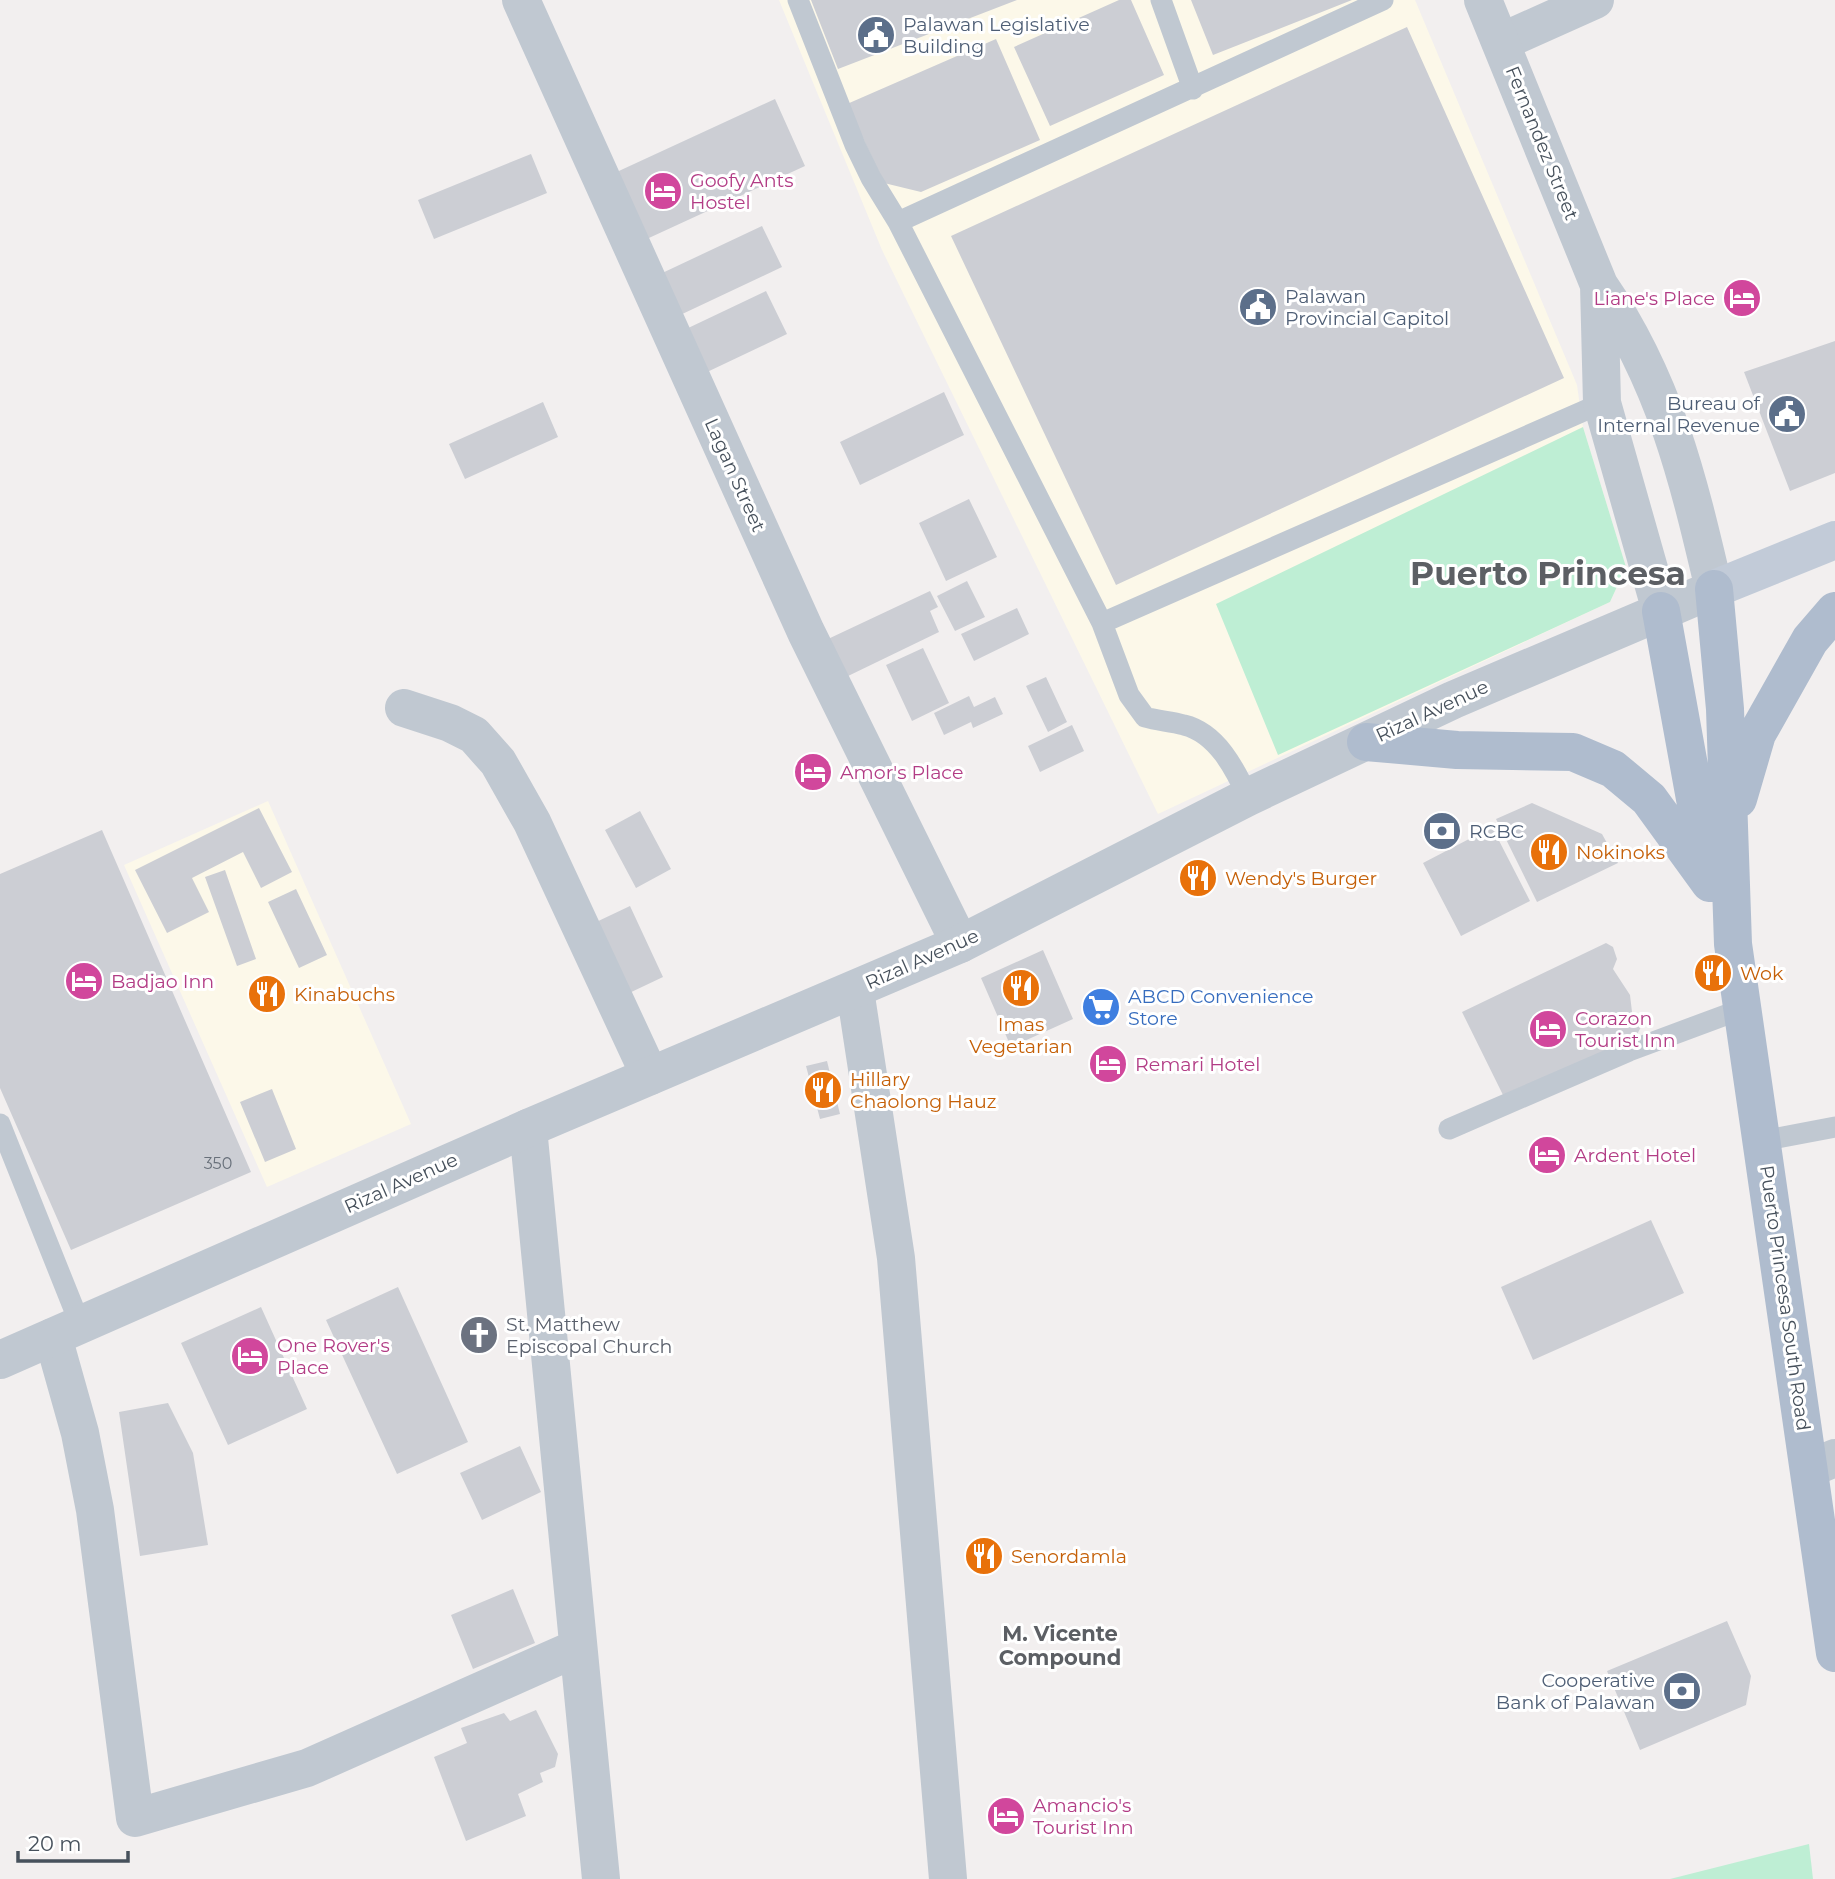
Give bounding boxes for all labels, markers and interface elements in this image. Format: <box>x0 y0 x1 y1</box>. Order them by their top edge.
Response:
place label: Palawan Legislative Building <box>903 13 1090 58</box>
public building icon: Palawan Legislative Building <box>855 14 897 56</box>
street label: Fernandez Street <box>1501 63 1583 224</box>
place label: Goofy Ants Hostel <box>690 169 794 214</box>
hotel icon: Goofy Ants Hostel <box>642 170 684 212</box>
hotel icon: Liane's Place <box>1721 277 1763 319</box>
place label: Palawan Provincial Capitol <box>1285 285 1449 330</box>
public building icon: Palawan Provincial Capitol <box>1237 286 1279 328</box>
place label: Liane's Place <box>1594 287 1715 310</box>
place label: Bureau of Internal Revenue <box>1597 392 1762 437</box>
public building icon: Bureau of Internal Revenue <box>1766 393 1808 435</box>
street label: Lagan Street <box>700 415 770 536</box>
district label: Puerto Princesa <box>1410 553 1686 593</box>
street label: Rizal Avenue <box>1372 675 1492 747</box>
hotel icon: Amor's Place <box>792 751 834 793</box>
place label: Amor's Place <box>840 761 963 784</box>
bank icon: RCBC <box>1421 810 1463 852</box>
place label: RCBC <box>1469 820 1524 843</box>
restaurant icon: Nokinoks <box>1528 831 1570 873</box>
place label: Nokinoks <box>1576 841 1665 864</box>
restaurant icon: Wendy's Burger <box>1177 857 1219 899</box>
place label: Wendy's Burger <box>1225 867 1377 890</box>
street label: Rizal Avenue <box>862 924 982 994</box>
restaurant icon: Wok <box>1692 952 1734 994</box>
hotel icon: Badjao Inn <box>63 960 105 1002</box>
place label: Wok <box>1740 962 1784 985</box>
restaurant icon: Imas Vegetarian <box>1000 967 1042 1009</box>
place label: Badjao Inn <box>111 970 214 993</box>
restaurant icon: Kinabuchs <box>246 973 288 1015</box>
place label: Kinabuchs <box>294 983 395 1006</box>
place label: ABCD Convenience Store <box>1128 985 1313 1030</box>
supermarket icon: ABCD Convenience Store <box>1080 986 1122 1028</box>
place label: Corazon Tourist Inn <box>1575 1007 1676 1052</box>
hotel icon: Corazon Tourist Inn <box>1527 1008 1569 1050</box>
place label: Imas Vegetarian <box>969 1013 1073 1058</box>
hotel icon: Remari Hotel <box>1087 1043 1129 1085</box>
place label: Remari Hotel <box>1135 1053 1260 1076</box>
place label: Hillary Chaolong Hauz <box>850 1068 996 1113</box>
restaurant icon: Hillary Chaolong Hauz <box>802 1069 844 1111</box>
hotel icon: Ardent Hotel <box>1526 1134 1568 1176</box>
place label: Ardent Hotel <box>1574 1144 1696 1167</box>
street label: Rizal Avenue <box>341 1148 461 1218</box>
house number: 350 <box>204 1154 232 1173</box>
street label: Puerto Princesa South Road <box>1755 1164 1815 1432</box>
place label: St. Matthew Episcopal Church <box>506 1313 672 1358</box>
church icon: St. Matthew Episcopal Church <box>458 1314 500 1356</box>
place label: One Rover's Place <box>277 1334 390 1379</box>
hotel icon: One Rover's Place <box>229 1335 271 1377</box>
restaurant icon: Senordamla <box>963 1535 1005 1577</box>
place label: Senordamla <box>1011 1545 1127 1568</box>
district label: M. Vicente Compound <box>999 1621 1121 1670</box>
place label: Cooperative Bank of Palawan <box>1496 1669 1655 1714</box>
bank icon: Cooperative Bank of Palawan <box>1661 1670 1703 1712</box>
place label: Amancio's Tourist Inn <box>1033 1794 1134 1839</box>
hotel icon: Amancio's Tourist Inn <box>985 1795 1027 1837</box>
scale bar <box>18 1820 128 1864</box>
text: 20 m <box>28 1831 82 1856</box>

